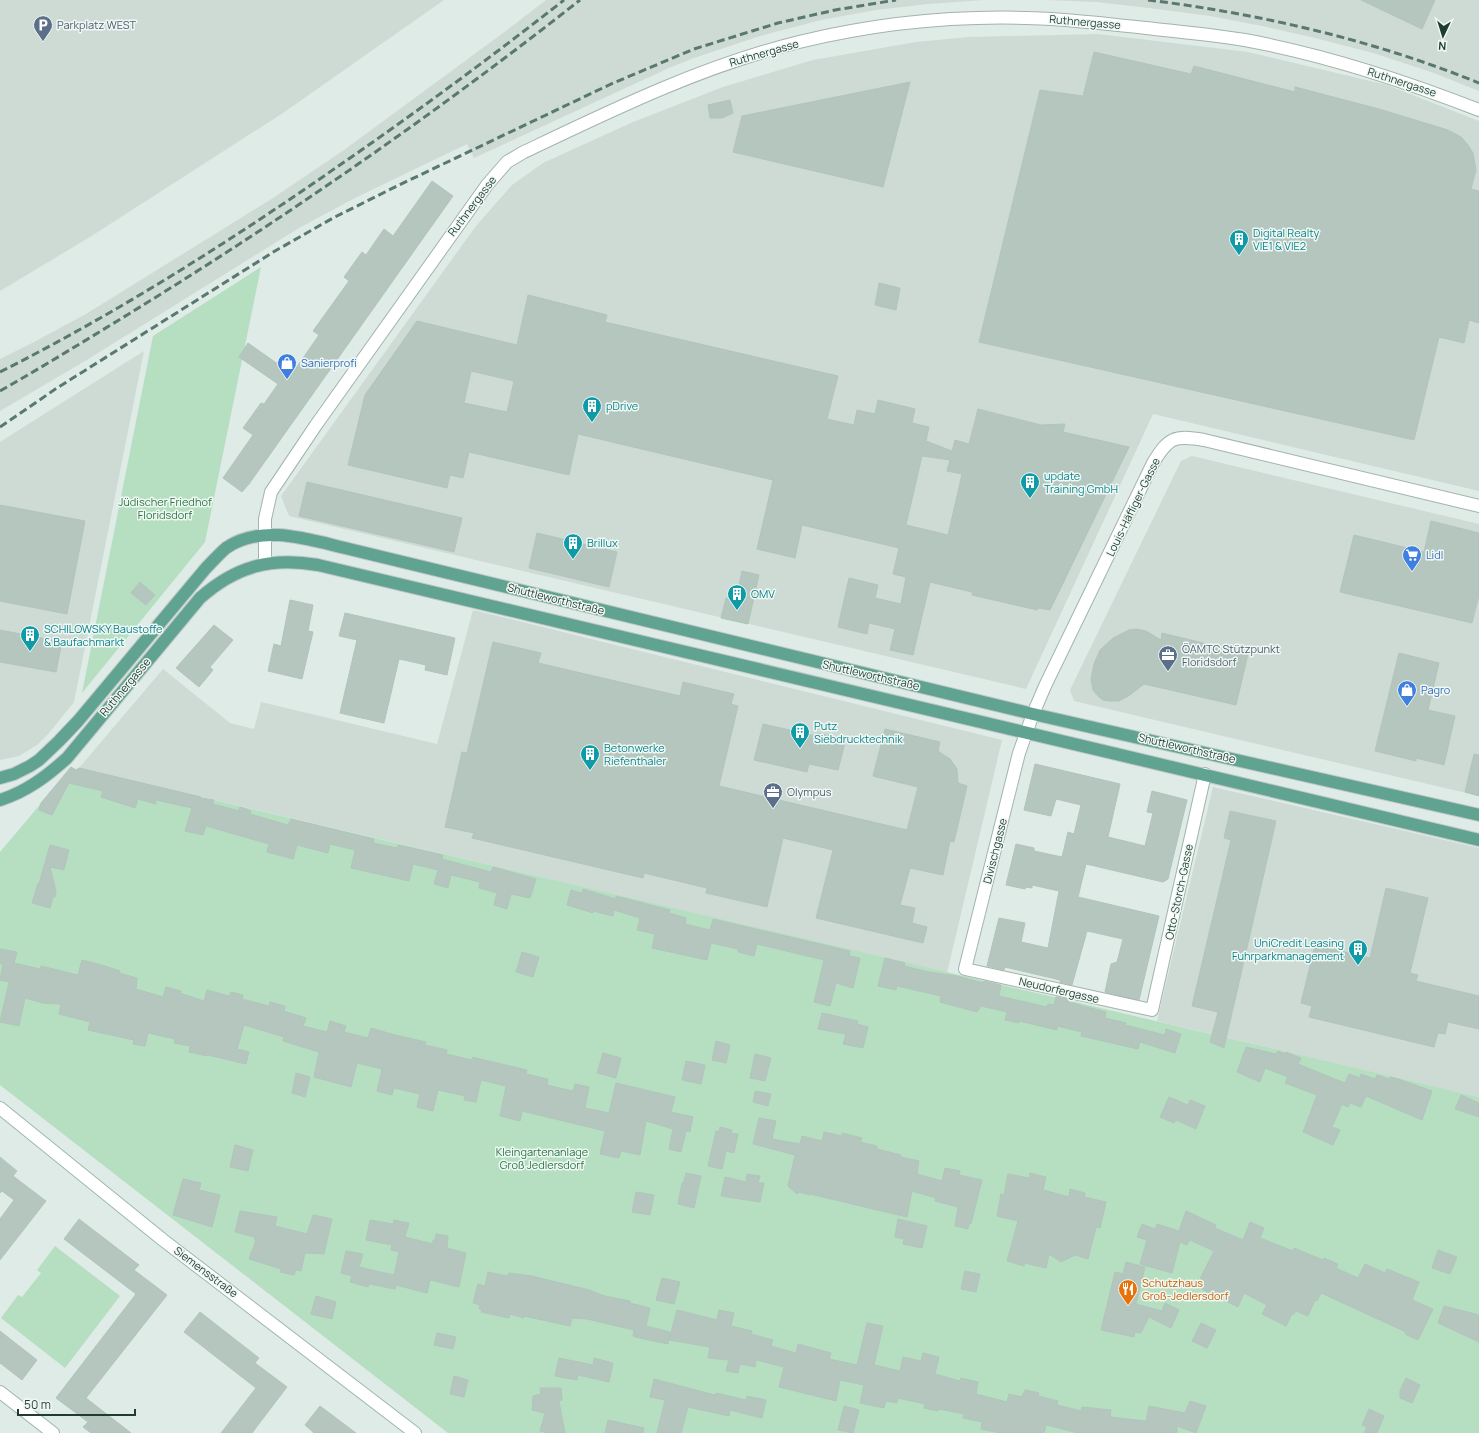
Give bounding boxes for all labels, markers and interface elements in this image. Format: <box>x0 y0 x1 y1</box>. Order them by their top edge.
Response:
street label: Ruthnergasse <box>1049 11 1122 32</box>
parking icon: Parkplatz WEST <box>32 14 54 42</box>
north arrow <box>1423 16 1463 56</box>
place label: Parkplatz WEST <box>57 17 137 32</box>
street label: Ruthnergasse <box>727 35 801 70</box>
text: N <box>1438 39 1447 54</box>
street label: Ruthnergasse <box>1366 63 1439 100</box>
street label: Ruthnergasse <box>444 172 500 239</box>
place label: Digital Realty VIE1 & VIE2 <box>1253 225 1319 253</box>
building icon: Digital Realty VIE1 & VIE2 <box>1228 228 1250 256</box>
shop icon: Sanierprofi <box>276 352 298 380</box>
place label: Sanierprofi <box>301 355 357 370</box>
building icon: pDrive <box>581 395 603 423</box>
place label: pDrive <box>606 398 639 413</box>
street label: Louis-Häfliger-Gasse <box>1102 454 1163 559</box>
place label: update Training GmbH <box>1044 468 1118 496</box>
building icon: update Training GmbH <box>1019 471 1041 499</box>
park label: Jüdischer Friedhof Floridsdorf <box>118 494 212 522</box>
building icon: Brillux <box>562 532 584 560</box>
place label: Brillux <box>587 535 618 550</box>
supermarket icon: Lidl <box>1401 544 1423 572</box>
place label: Lidl <box>1426 547 1443 562</box>
street label: Shuttleworthstraße <box>506 579 607 618</box>
building icon: OMV <box>726 583 748 611</box>
place label: OMV <box>751 586 775 601</box>
place label: SCHILOWSKY Baustoffe & Baufachmarkt <box>44 621 163 649</box>
building icon: SCHILOWSKY Baustoffe & Baufachmarkt <box>19 624 41 652</box>
place label: ÖAMTC Stützpunkt Floridsdorf <box>1182 641 1280 669</box>
office icon: ÖAMTC Stützpunkt Floridsdorf <box>1157 644 1179 672</box>
street label: Ruthnergasse <box>96 654 154 719</box>
street label: Shuttleworthstraße <box>821 656 922 693</box>
shop icon: Pagro <box>1396 679 1418 707</box>
place label: Pagro <box>1421 682 1451 697</box>
place label: Putz Siebdrucktechnik <box>814 718 903 746</box>
building icon: Putz Siebdrucktechnik <box>789 721 811 749</box>
street label: Shuttleworthstraße <box>1137 729 1238 766</box>
place label: Betonwerke Riefenthaler <box>604 740 666 768</box>
building icon: Betonwerke Riefenthaler <box>579 743 601 771</box>
office icon: Olympus <box>762 781 784 809</box>
place label: Olympus <box>787 784 832 799</box>
street label: Divischgasse <box>979 816 1010 885</box>
street label: Otto-Storch-Gasse <box>1161 842 1196 941</box>
place label: UniCredit Leasing Fuhrparkmanagement <box>1232 935 1344 963</box>
building icon: UniCredit Leasing Fuhrparkmanagement <box>1347 938 1369 966</box>
street label: Neudorfergasse <box>1017 973 1101 1006</box>
park label: Kleingartenanlage Groß Jedlersdorf <box>496 1144 589 1172</box>
street label: Siemensstraße <box>171 1243 242 1301</box>
place label: Schutzhaus Groß-Jedlersdorf <box>1142 1275 1229 1303</box>
restaurant icon: Schutzhaus Groß-Jedlersdorf <box>1117 1278 1139 1306</box>
scale bar <box>18 1391 135 1417</box>
text: 50 m <box>24 1396 51 1413</box>

